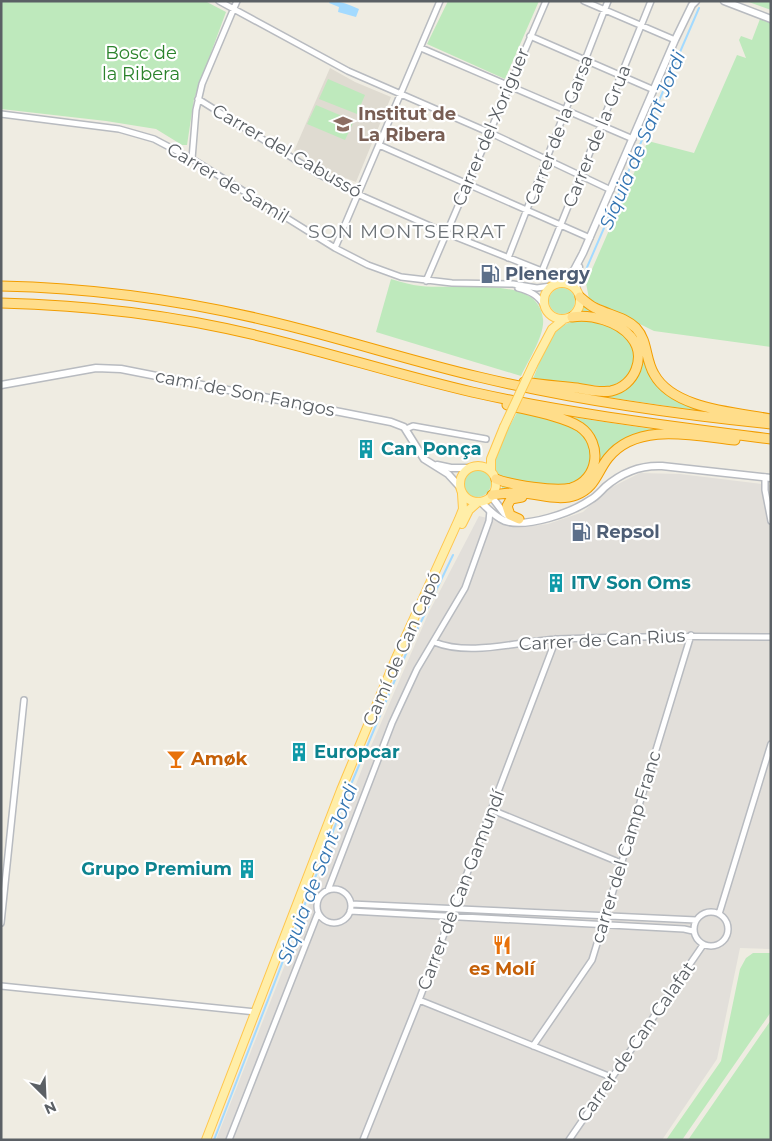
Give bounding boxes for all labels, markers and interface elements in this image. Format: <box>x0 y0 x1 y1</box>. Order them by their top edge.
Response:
park label: Bosc de la Ribera <box>102 42 180 85</box>
street label: Carrer del Xoriguer <box>448 45 534 209</box>
water label: Síquia de Sant Jordi <box>594 47 691 233</box>
street label: Carrer de la Garsa <box>520 52 598 208</box>
street label: Carrer de la Grua <box>558 61 636 211</box>
street label: Carrer del Cabussó <box>208 99 366 203</box>
place label: Institut de La Ribera <box>358 103 456 146</box>
school or university icon: Institut de La Ribera <box>332 113 354 135</box>
street label: Carrer de Samil <box>163 138 293 228</box>
district label: SON MONTSERRAT <box>308 220 506 243</box>
fuel station icon: Plenergy <box>479 263 501 285</box>
place label: Plenergy <box>505 263 590 285</box>
street label: camí de Son Fangos <box>153 365 337 421</box>
building icon: Can Ponça <box>355 438 377 460</box>
place label: Can Ponça <box>381 438 482 460</box>
fuel station icon: Repsol <box>570 521 592 543</box>
place label: Repsol <box>596 521 660 543</box>
street label: Camí de Can Capó <box>358 568 446 730</box>
building icon: ITV Son Oms <box>545 572 567 594</box>
place label: ITV Son Oms <box>571 572 691 594</box>
street label: Carrer de Can Rius <box>518 625 686 655</box>
building icon: Europcar <box>288 741 310 763</box>
place label: Europcar <box>314 741 400 763</box>
bar icon: Amøk <box>165 748 187 770</box>
place label: Amøk <box>190 748 248 770</box>
street label: carrer del Camp Franc <box>586 748 666 946</box>
water label: Síquia de Sant Jordi <box>272 779 363 967</box>
street label: Carrer de Can Gamundí <box>413 786 510 993</box>
place label: Grupo Premium <box>81 858 232 880</box>
building icon: Grupo Premium <box>236 858 258 880</box>
restaurant icon: es Molí <box>491 934 513 956</box>
place label: es Molí <box>469 958 536 980</box>
street label: Carrer de Can Calafat <box>572 958 700 1126</box>
north arrow <box>20 1071 70 1121</box>
text: N <box>41 1097 59 1118</box>

